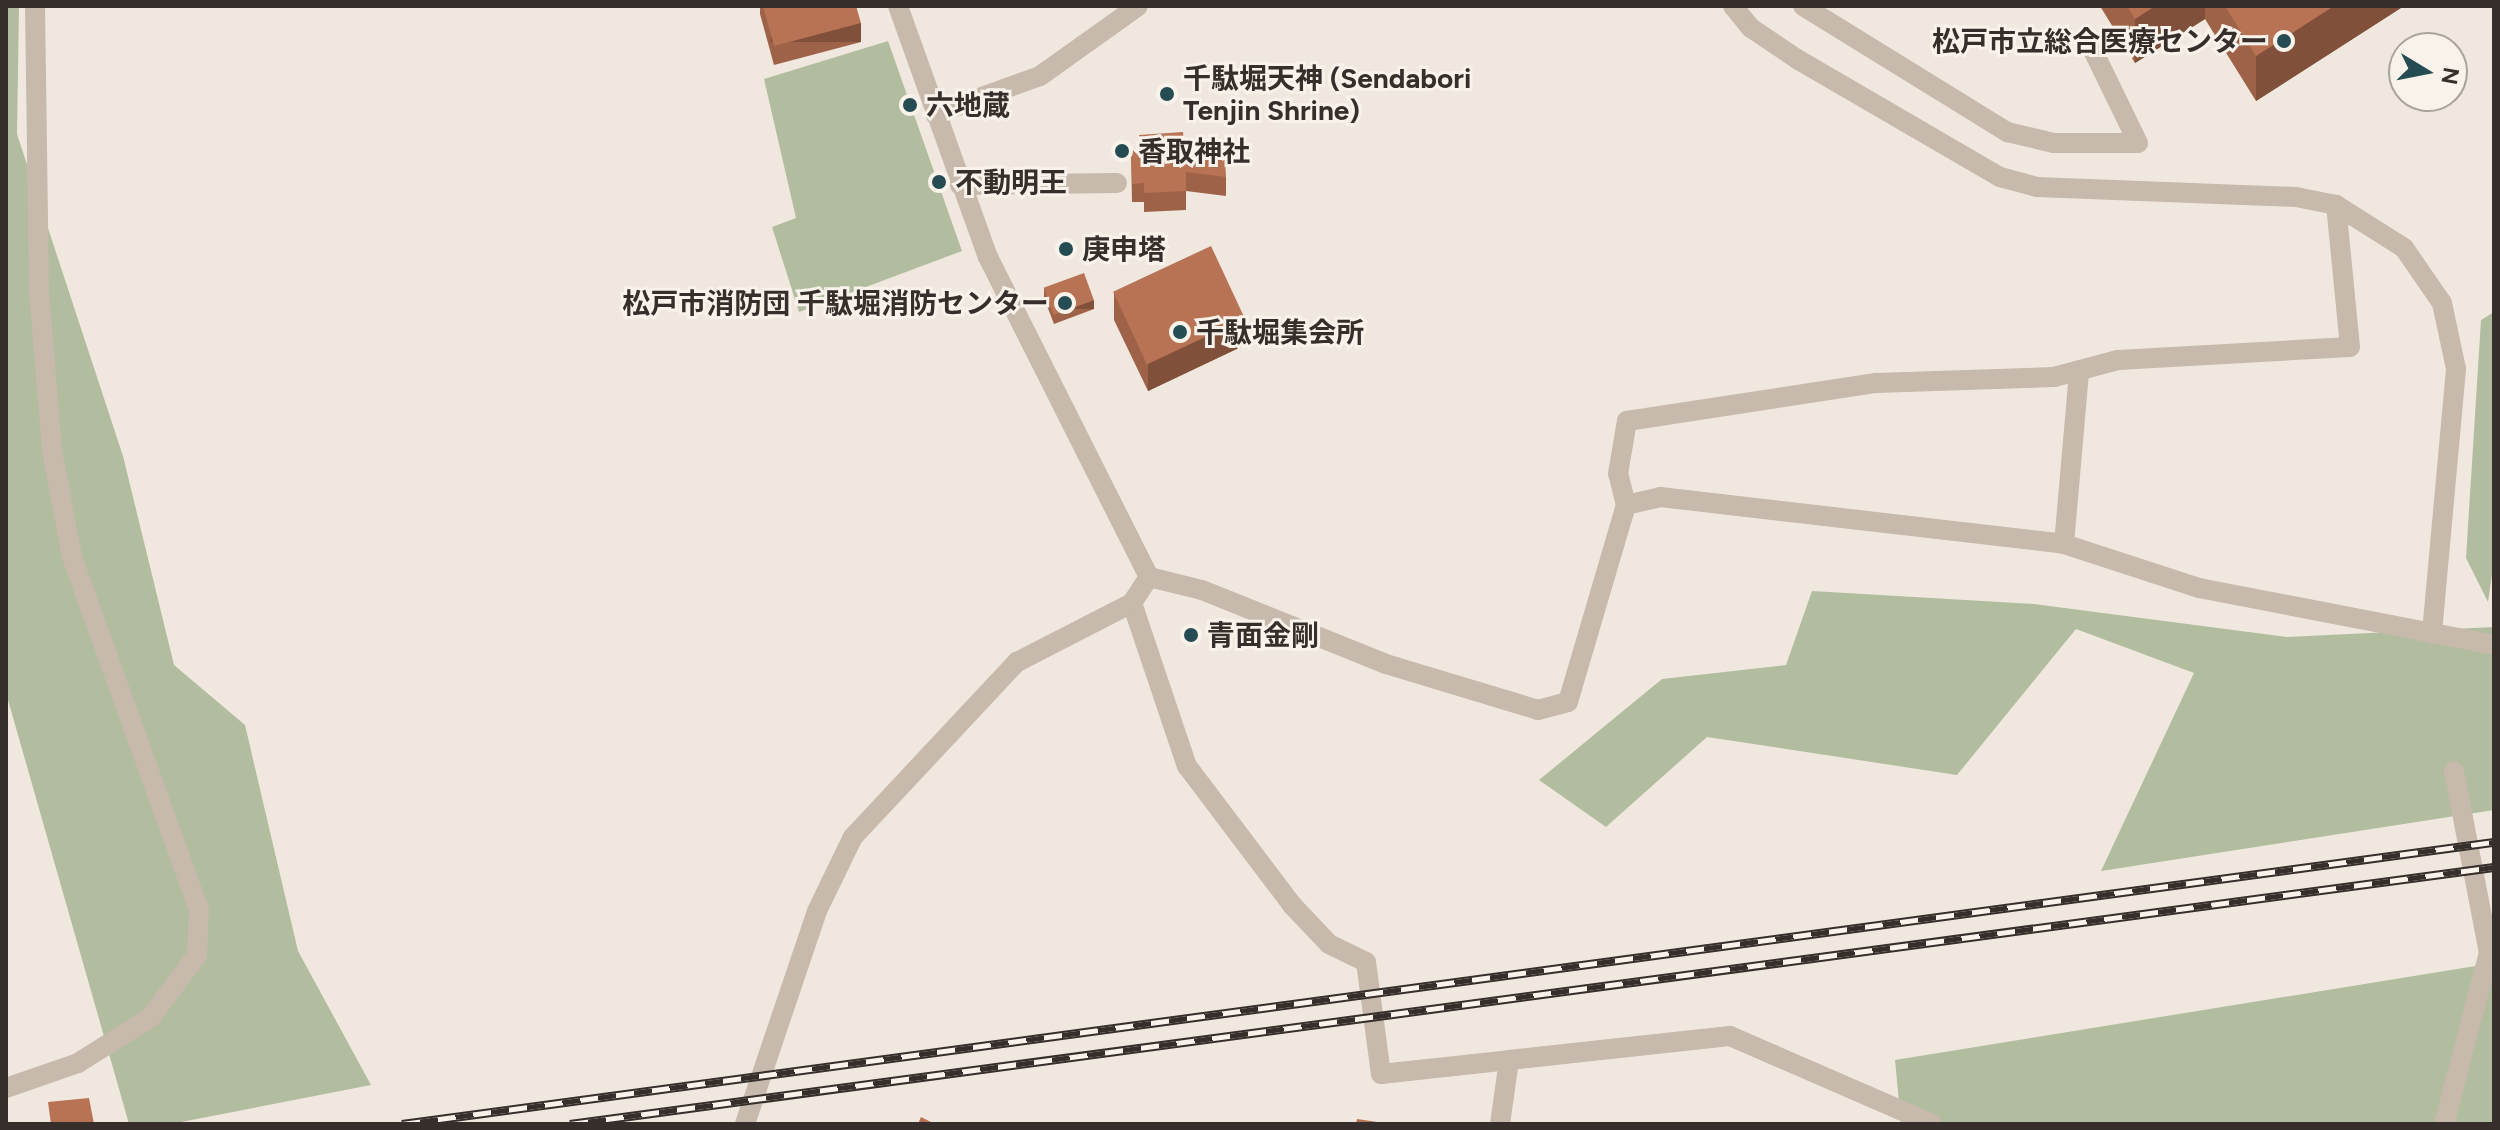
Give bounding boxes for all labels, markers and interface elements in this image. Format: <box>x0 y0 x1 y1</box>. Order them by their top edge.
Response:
place label: 松戸市立総合医療センター <box>1932 24 2268 58</box>
marker: 松戸市立総合医療センター <box>2275 32 2293 50</box>
north arrow <box>2388 32 2468 112</box>
place label: 千駄堀天神 (Sendabori Tenjin Shrine) <box>1183 61 1471 127</box>
text: N <box>2435 65 2465 87</box>
marker: 千駄堀天神 (Sendabori Tenjin Shrine) <box>1158 85 1176 103</box>
place label: 六地蔵 <box>926 88 1010 122</box>
marker: 六地蔵 <box>901 96 919 114</box>
place label: 香取神社 <box>1138 134 1250 168</box>
marker: 香取神社 <box>1113 142 1131 160</box>
place label: 不動明王 <box>955 165 1067 199</box>
marker: 不動明王 <box>930 173 948 191</box>
place label: 庚申塔 <box>1082 232 1166 266</box>
marker: 庚申塔 <box>1057 240 1075 258</box>
place label: 松戸市消防団 千駄堀消防センター <box>622 286 1049 320</box>
marker: 松戸市消防団 千駄堀消防センター <box>1056 294 1074 312</box>
place label: 千駄堀集会所 <box>1196 315 1364 349</box>
marker: 千駄堀集会所 <box>1171 323 1189 341</box>
place label: 青面金剛 <box>1207 618 1319 652</box>
marker: 青面金剛 <box>1182 626 1200 644</box>

